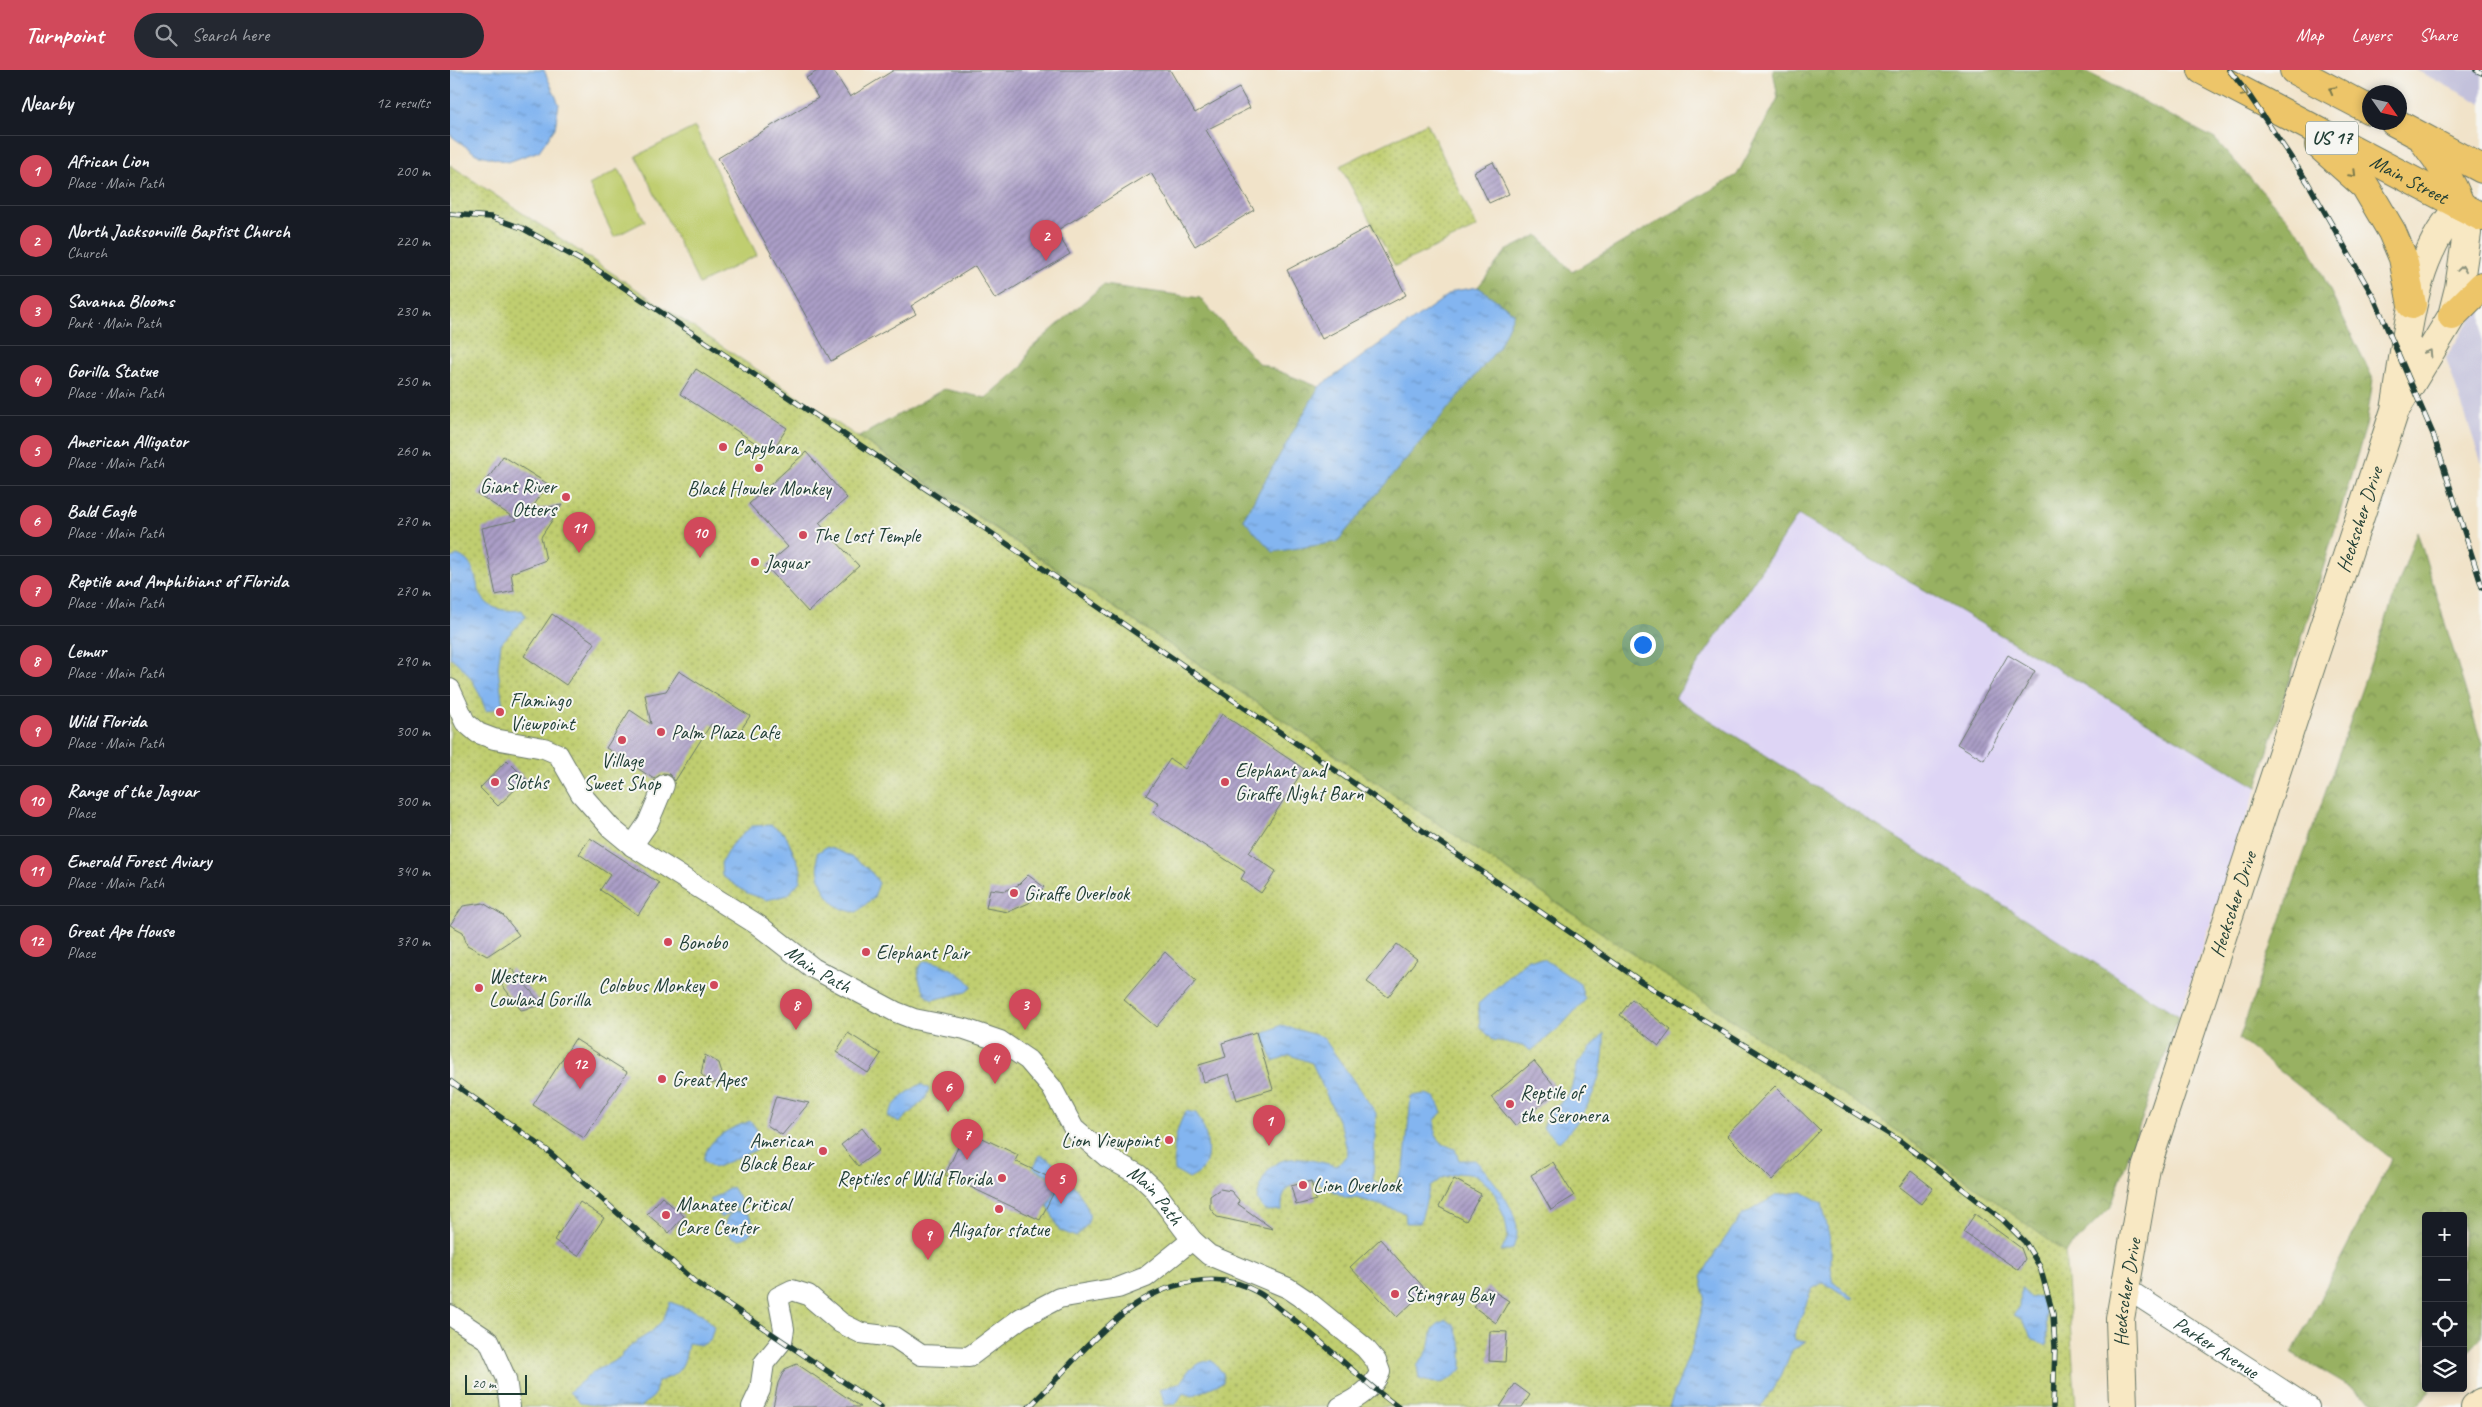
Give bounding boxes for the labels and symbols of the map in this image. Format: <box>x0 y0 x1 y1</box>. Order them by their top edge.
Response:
north arrow <box>2362 85 2407 130</box>
one-way arrow <box>2328 86 2337 96</box>
one-way arrow <box>2240 87 2249 97</box>
road number: US 17 <box>2306 122 2358 154</box>
street label: Main Street <box>2366 148 2454 210</box>
one-way arrow <box>2347 168 2356 177</box>
pin: 2 <box>1030 220 1062 261</box>
one-way arrow <box>2456 264 2467 272</box>
one-way arrow <box>2422 350 2432 359</box>
place label: Capybara <box>733 435 799 460</box>
marker: Capybara <box>717 441 729 453</box>
marker: Black Howler Monkey <box>753 462 765 474</box>
street label: Heckscher Drive <box>2330 462 2389 575</box>
place label: Giant River Otters <box>480 474 558 522</box>
place label: Black Howler Monkey <box>687 476 833 501</box>
marker: Giant River Otters <box>560 491 572 503</box>
pin: 11 <box>563 512 595 553</box>
pin: 10 <box>684 517 716 558</box>
place label: The Lost Temple <box>813 523 922 548</box>
marker: The Lost Temple <box>797 529 809 541</box>
place label: Jaguar <box>764 550 811 575</box>
marker: Jaguar <box>749 556 761 568</box>
your location <box>1630 632 1656 658</box>
place label: Flamingo Viewpoint <box>510 688 577 736</box>
marker: Flamingo Viewpoint <box>494 706 506 718</box>
place label: Palm Plaza Cafe <box>671 720 781 745</box>
marker: Palm Plaza Cafe <box>655 726 667 738</box>
marker: Village Sweet Shop <box>616 734 628 746</box>
place label: Village Sweet Shop <box>583 748 662 796</box>
place label: Elephant and Giraffe Night Barn <box>1235 758 1364 806</box>
place label: Sloths <box>505 770 550 795</box>
marker: Sloths <box>489 776 501 788</box>
marker: Elephant and Giraffe Night Barn <box>1219 776 1231 788</box>
street label: Heckscher Drive <box>2204 847 2262 960</box>
place label: Giraffe Overlook <box>1024 881 1131 906</box>
marker: Giraffe Overlook <box>1008 887 1020 899</box>
place label: Bonobo <box>678 930 728 955</box>
marker: Bonobo <box>662 936 674 948</box>
street label: Main Path <box>780 939 856 999</box>
place label: Elephant Pair <box>876 940 971 965</box>
marker: Elephant Pair <box>860 946 872 958</box>
place label: Western Lowland Gorilla <box>489 964 592 1012</box>
place label: Colobus Monkey <box>598 973 706 998</box>
marker: Colobus Monkey <box>708 979 720 991</box>
marker: Western Lowland Gorilla <box>473 982 485 994</box>
pin: 8 <box>780 989 812 1030</box>
pin: 3 <box>1009 989 1041 1030</box>
pin: 4 <box>979 1043 1011 1084</box>
pin: 12 <box>564 1048 596 1089</box>
place label: Great Apes <box>672 1067 748 1092</box>
pin: 6 <box>932 1071 964 1112</box>
marker: Great Apes <box>656 1073 668 1085</box>
place label: Reptile of the Seronera <box>1520 1080 1610 1128</box>
marker: Reptile of the Seronera <box>1504 1098 1516 1110</box>
pin: 1 <box>1253 1105 1285 1146</box>
pin: 7 <box>951 1119 983 1160</box>
place label: American Black Bear <box>739 1128 815 1176</box>
place label: Lion Viewpoint <box>1061 1128 1161 1153</box>
marker: Lion Viewpoint <box>1163 1134 1175 1146</box>
marker: American Black Bear <box>817 1145 829 1157</box>
street label: Main Path <box>1123 1159 1189 1231</box>
pin: 5 <box>1045 1163 1077 1204</box>
place label: Reptiles of Wild Florida <box>837 1166 994 1191</box>
marker: Reptiles of Wild Florida <box>996 1172 1008 1184</box>
place label: Lion Overlook <box>1313 1173 1403 1198</box>
marker: Lion Overlook <box>1297 1179 1309 1191</box>
place label: Manatee Critical Care Center <box>676 1192 794 1240</box>
marker: Aligator statue <box>993 1203 1005 1215</box>
marker: Manatee Critical Care Center <box>660 1209 672 1221</box>
place label: Aligator statue <box>949 1217 1051 1242</box>
pin: 9 <box>912 1219 944 1260</box>
street label: Heckscher Drive <box>2107 1235 2146 1347</box>
place label: Stingray Bay <box>1405 1282 1496 1307</box>
marker: Stingray Bay <box>1389 1288 1401 1300</box>
street label: Parker Avenue <box>2169 1310 2265 1384</box>
scale bar <box>465 1372 528 1395</box>

